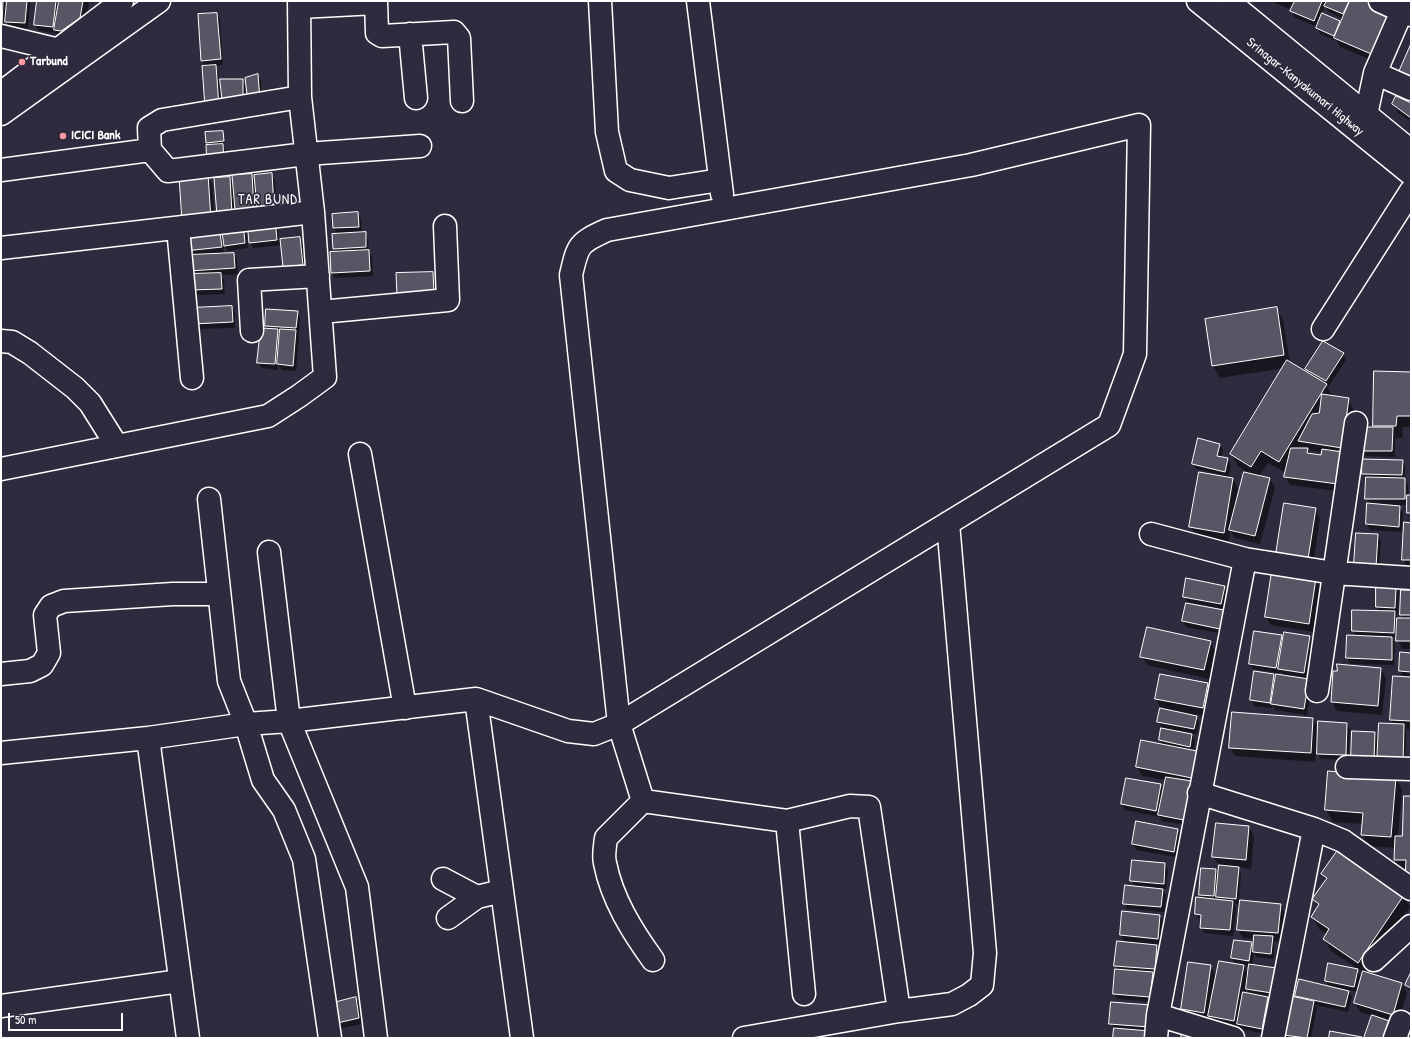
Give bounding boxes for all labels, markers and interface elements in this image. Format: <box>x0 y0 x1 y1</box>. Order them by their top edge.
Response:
street label: Srinagar-Kanyakumari Highway <box>1243 35 1367 139</box>
place label: Tarbund <box>30 54 68 70</box>
marker: Tarbund <box>17 57 27 67</box>
place label: ICICI Bank <box>71 128 120 144</box>
marker: ICICI Bank <box>58 131 68 141</box>
district label: TAR BUND <box>238 192 298 208</box>
scale bar <box>10 1005 125 1031</box>
text: 50 m <box>15 1011 36 1028</box>

